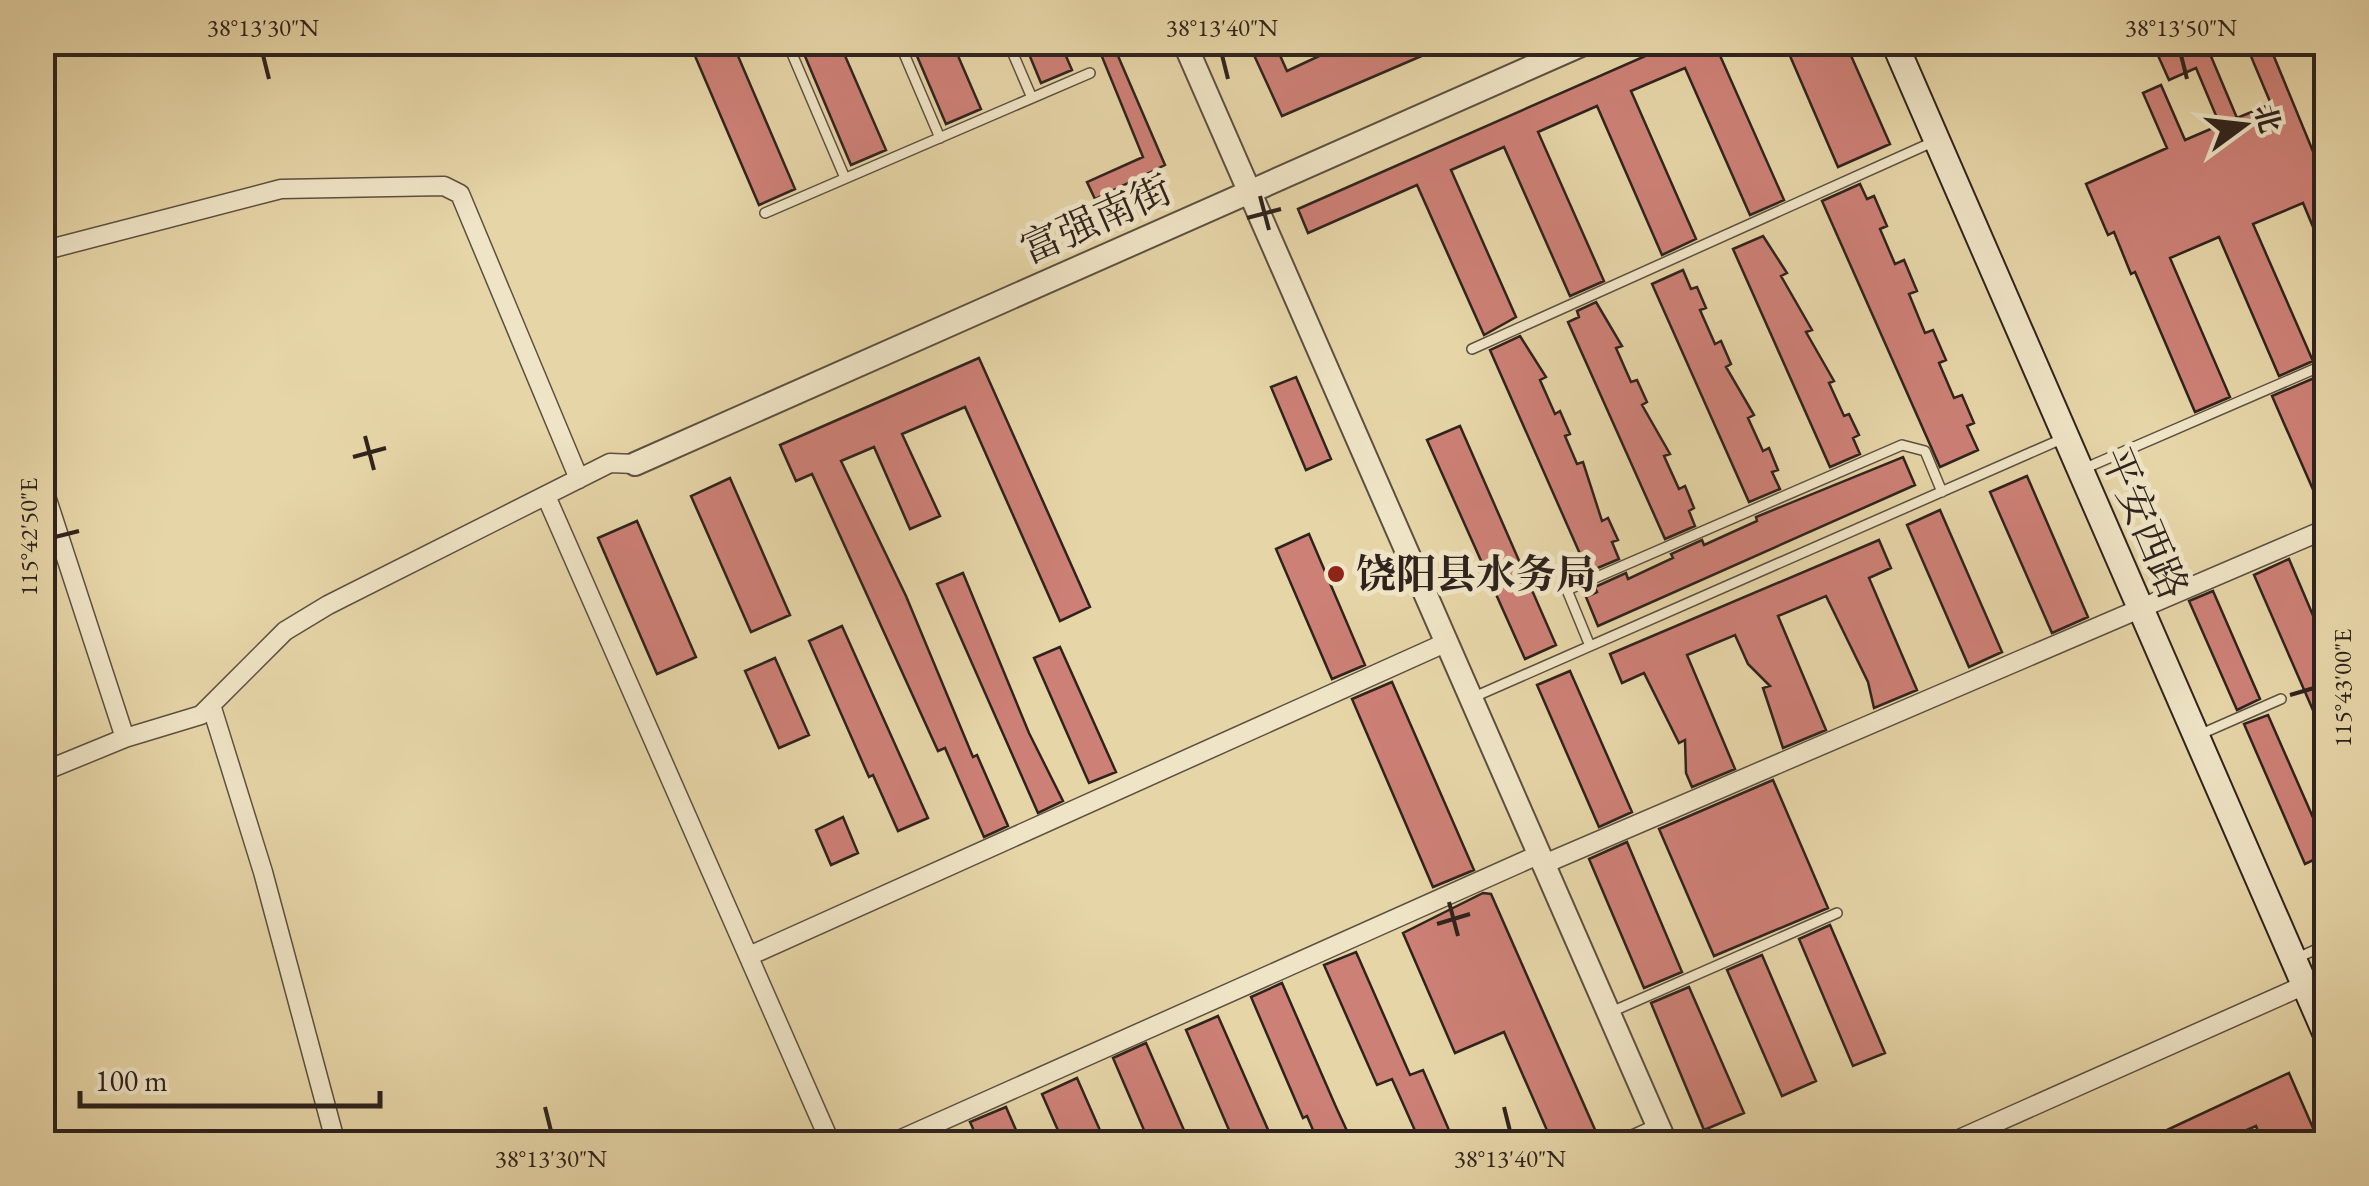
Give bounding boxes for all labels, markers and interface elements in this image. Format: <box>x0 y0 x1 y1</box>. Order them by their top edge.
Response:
text: 38°13'30"N <box>207 11 319 43</box>
text: 38°13'40"N <box>1166 11 1278 43</box>
text: 38°13'50"N <box>2125 11 2237 43</box>
north arrow <box>2194 75 2294 175</box>
text: 北 <box>2247 100 2289 137</box>
street label: 富强南街 <box>1012 163 1180 275</box>
street label: 平安西路 <box>2090 439 2200 607</box>
text: 115°42'50"E <box>12 478 44 596</box>
place label: 饶阳县水务局 <box>1356 548 1596 600</box>
marker: 饶阳县水务局 <box>1325 563 1347 585</box>
text: 115°43'00"E <box>2326 629 2358 747</box>
scale bar <box>80 1046 380 1108</box>
text: 100 m <box>95 1061 168 1100</box>
text: 38°13'30"N <box>495 1142 607 1174</box>
text: 38°13'40"N <box>1454 1142 1566 1174</box>

